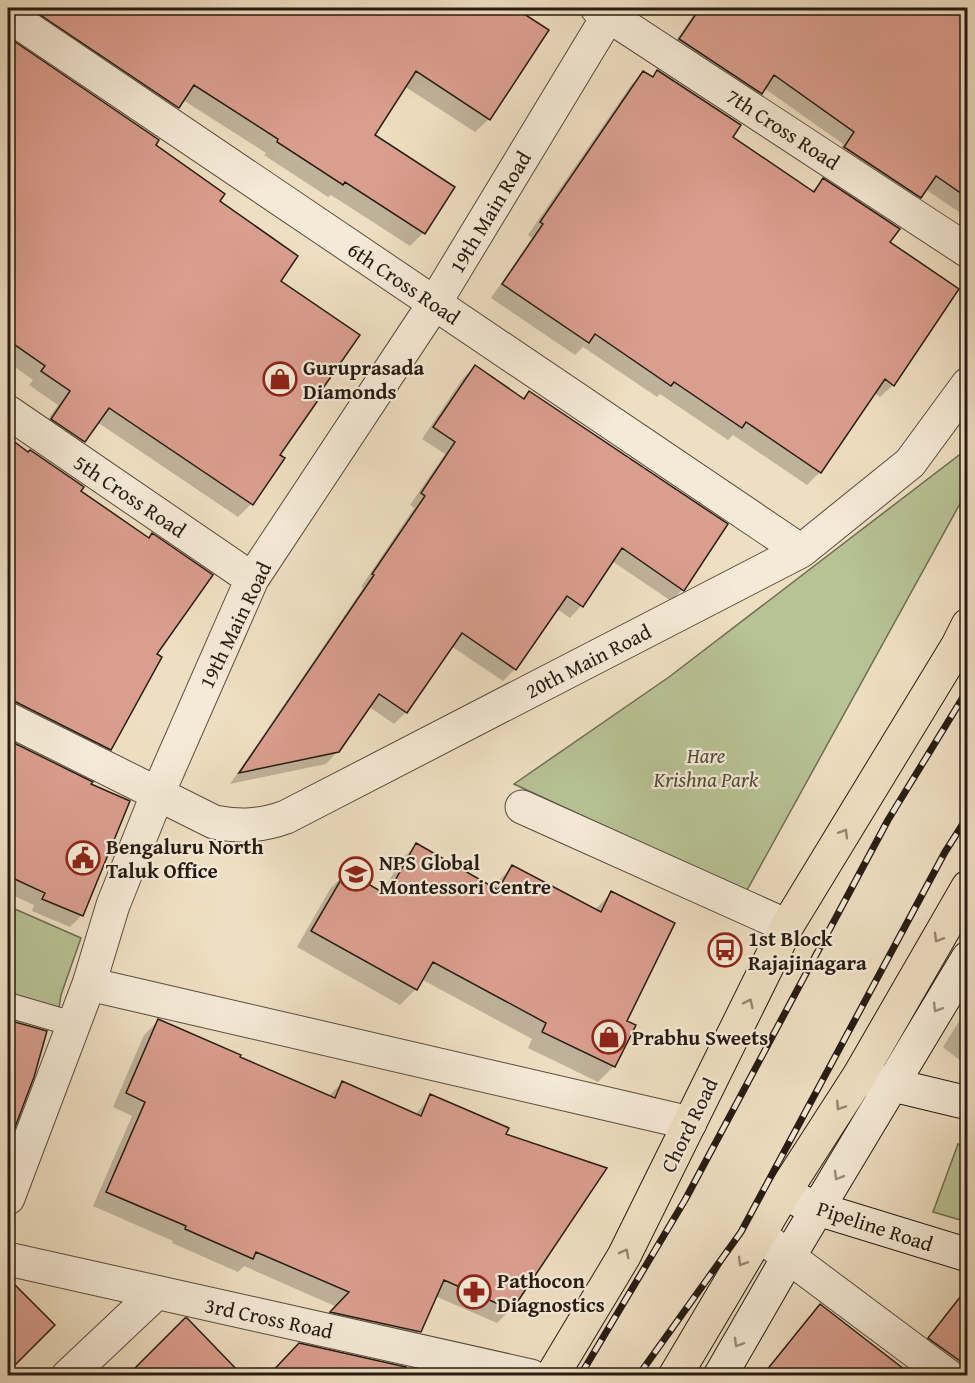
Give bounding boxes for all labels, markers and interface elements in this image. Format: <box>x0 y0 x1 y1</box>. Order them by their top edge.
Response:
street label: 7th Cross Road <box>720 81 846 178</box>
street label: 19th Main Road <box>441 144 539 279</box>
street label: 6th Cross Road <box>342 234 467 333</box>
place label: Guruprasada Diamonds <box>303 352 424 407</box>
shop icon: Guruprasada Diamonds <box>262 361 298 397</box>
street label: 5th Cross Road <box>68 447 193 546</box>
street label: 19th Main Road <box>191 556 279 694</box>
street label: 20th Main Road <box>520 616 657 706</box>
park label: Hare Krishna Park <box>653 740 759 795</box>
one-way arrow <box>836 829 848 839</box>
place label: Bengaluru North Taluk Office <box>106 831 264 886</box>
public building icon: Bengaluru North Taluk Office <box>65 840 101 876</box>
place label: NPS Global Montessori Centre <box>379 847 551 902</box>
school or university icon: NPS Global Montessori Centre <box>338 856 374 892</box>
place label: 1st Block Rajajinagara <box>748 923 867 978</box>
bus stop icon: 1st Block Rajajinagara <box>707 932 743 968</box>
one-way arrow <box>934 932 946 942</box>
one-way arrow <box>742 999 753 1010</box>
one-way arrow <box>933 1002 945 1012</box>
shop icon: Prabhu Sweets <box>591 1019 627 1055</box>
place label: Prabhu Sweets <box>632 1022 768 1053</box>
street label: Chord Road <box>653 1072 726 1178</box>
one-way arrow <box>835 1100 847 1110</box>
one-way arrow <box>834 1170 845 1180</box>
street label: Pipeline Road <box>813 1193 938 1260</box>
one-way arrow <box>618 1249 629 1259</box>
one-way arrow <box>737 1256 749 1266</box>
place label: Pathocon Diagnostics <box>497 1265 605 1320</box>
pharmacy icon: Pathocon Diagnostics <box>456 1274 492 1310</box>
street label: 3rd Cross Road <box>202 1289 337 1347</box>
one-way arrow <box>734 1337 746 1348</box>

